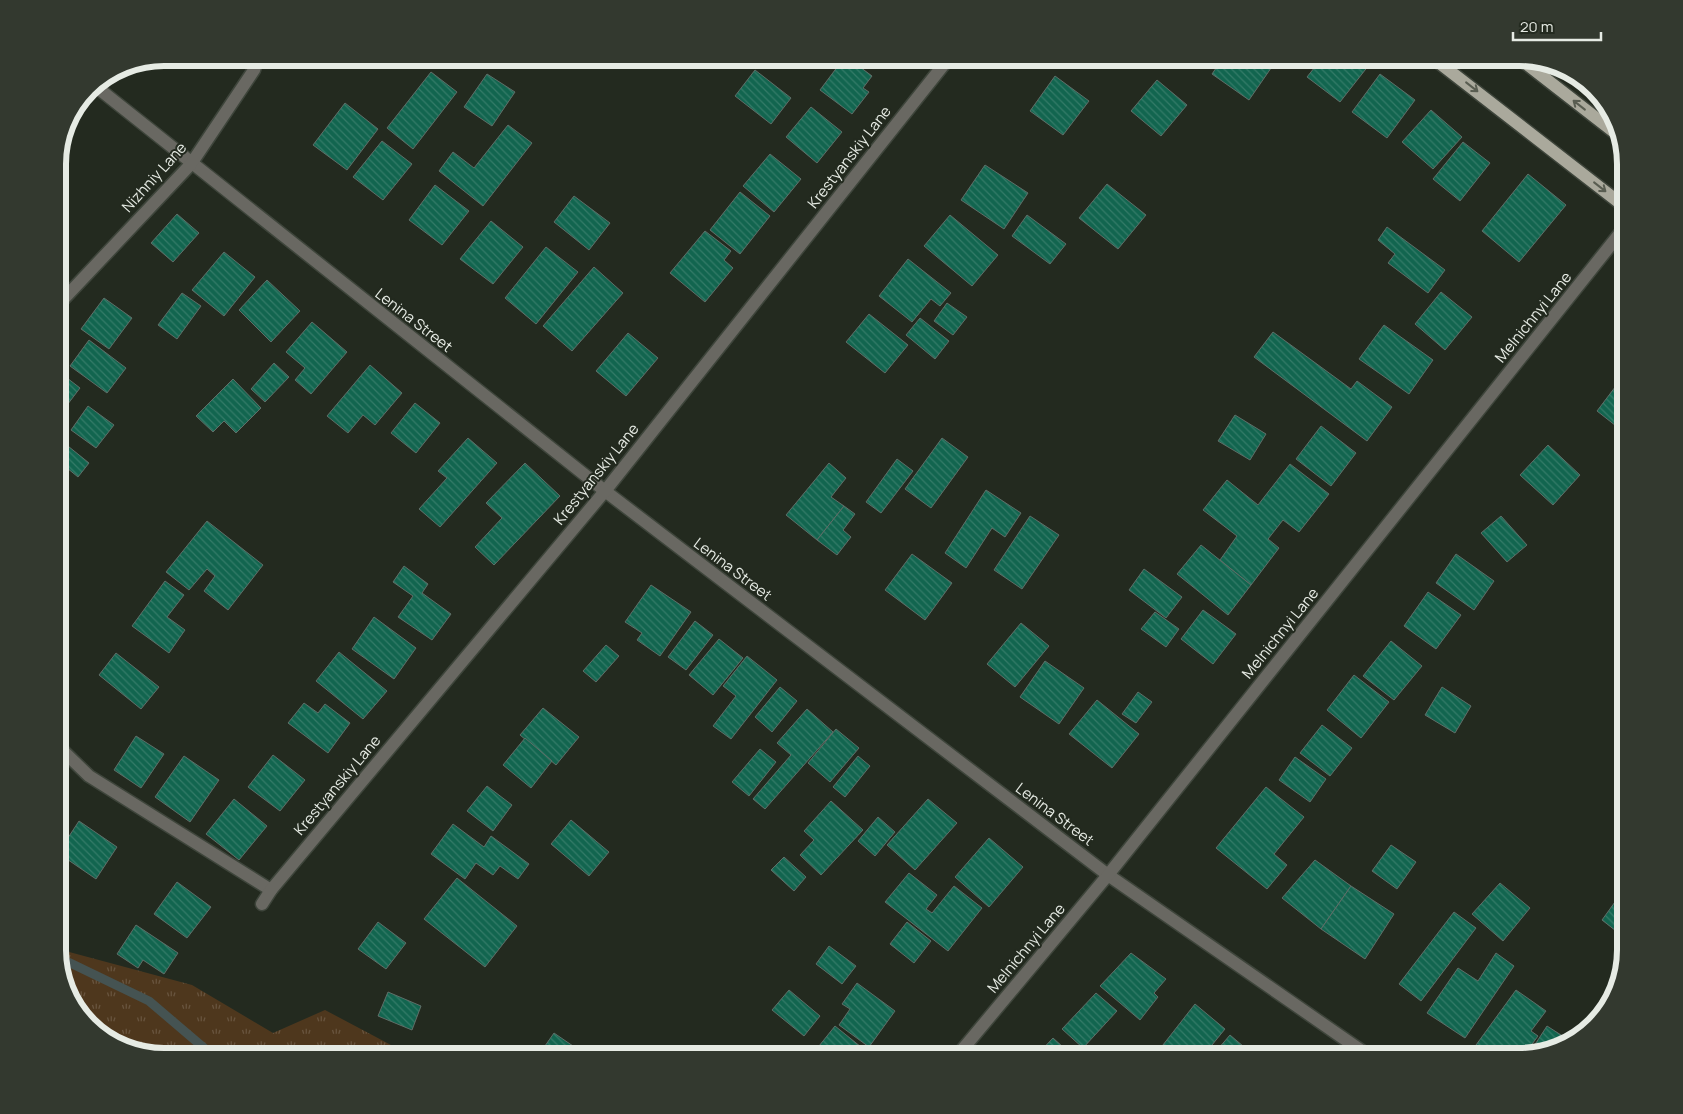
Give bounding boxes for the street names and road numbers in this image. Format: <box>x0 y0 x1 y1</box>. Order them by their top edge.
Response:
street label: Krestyanskiy Lane <box>802 101 896 213</box>
street label: Nizhniy Lane <box>117 137 191 217</box>
street label: Melnichnyi Lane <box>1490 267 1576 367</box>
street label: Lenina Street <box>371 283 457 357</box>
street label: Krestyanskiy Lane <box>549 419 644 529</box>
street label: Lenina Street <box>690 533 776 605</box>
street label: Melnichnyi Lane <box>1237 583 1323 683</box>
street label: Krestyanskiy Lane <box>289 730 385 840</box>
street label: Lenina Street <box>1012 778 1098 850</box>
street label: Melnichnyi Lane <box>982 899 1070 997</box>

